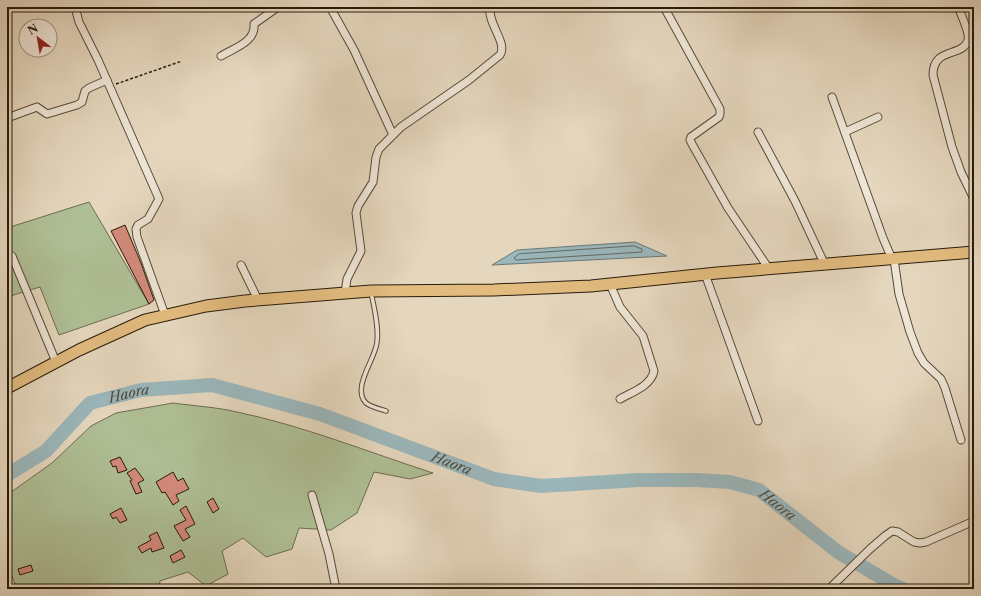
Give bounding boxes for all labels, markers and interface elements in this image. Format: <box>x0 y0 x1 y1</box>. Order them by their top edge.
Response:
north arrow <box>18 18 58 58</box>
text: N <box>25 21 41 38</box>
water label: Haora <box>106 380 151 407</box>
water label: Haora <box>428 447 475 479</box>
water label: Haora <box>755 484 800 525</box>

